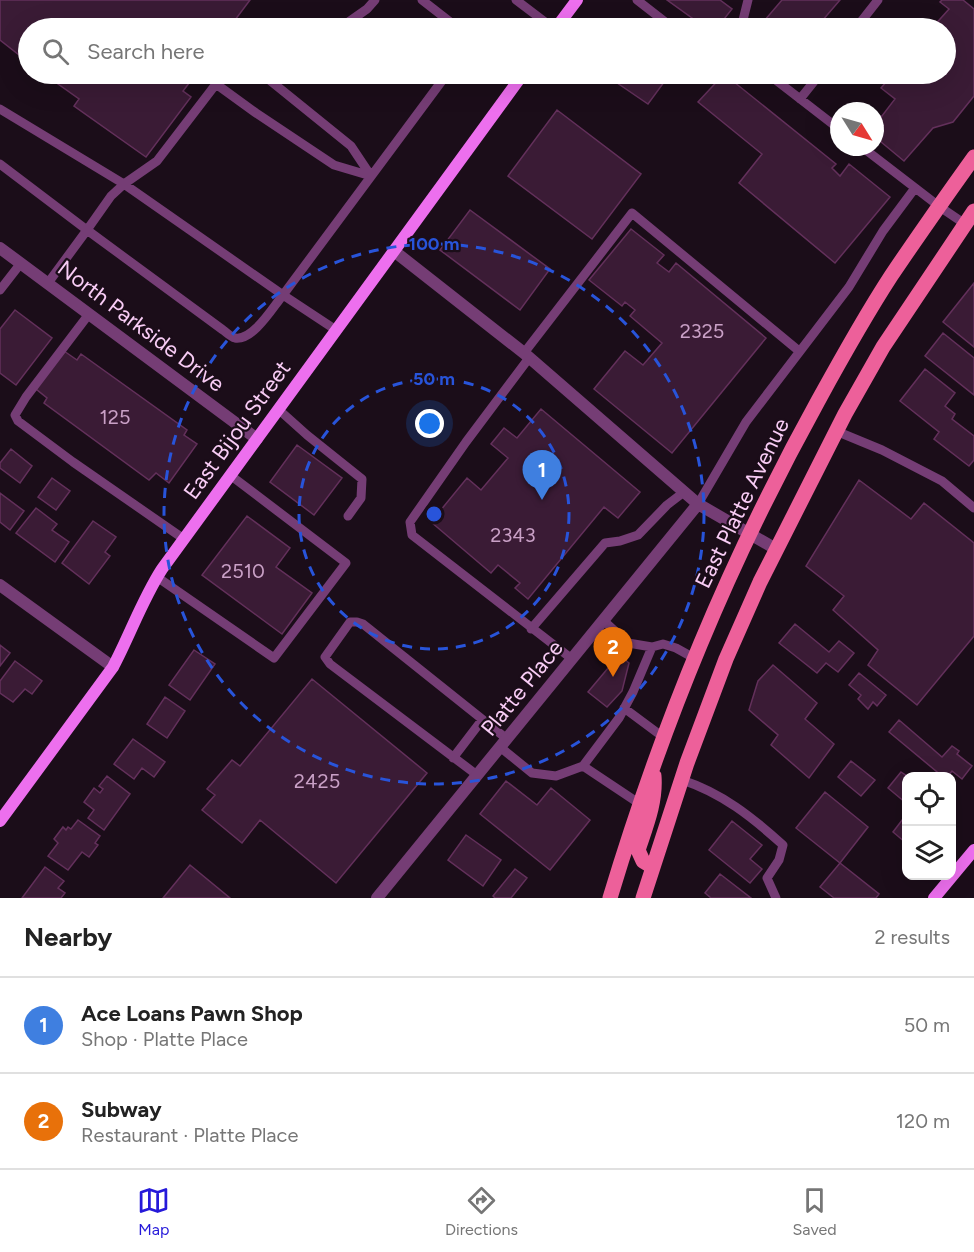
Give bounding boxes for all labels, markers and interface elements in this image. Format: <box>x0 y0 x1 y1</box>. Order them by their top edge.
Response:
search box <box>18 18 956 84</box>
icon: search <box>39 35 72 68</box>
text: Search here <box>87 38 205 65</box>
north arrow <box>830 102 884 156</box>
text: 100 m <box>409 233 459 255</box>
street label: North Parkside Drive <box>52 255 230 397</box>
house number: 2325 <box>680 319 724 343</box>
street label: East Bijou Street <box>178 355 296 505</box>
text: 50 m <box>413 368 455 390</box>
house number: 125 <box>100 405 130 429</box>
your location <box>415 409 444 438</box>
street label: East Platte Avenue <box>689 414 795 592</box>
pin: 1 <box>522 450 562 500</box>
centre of rings <box>424 504 444 524</box>
house number: 2343 <box>490 523 536 547</box>
house number: 2510 <box>221 559 265 583</box>
pin: 2 <box>594 628 632 677</box>
street label: Platte Place <box>475 635 569 741</box>
house number: 2425 <box>294 769 340 793</box>
map controls <box>902 772 956 880</box>
button: locate <box>902 772 956 826</box>
button: layers <box>902 826 956 880</box>
text: Nearby <box>24 921 112 953</box>
text: 2 results <box>874 925 950 949</box>
text: Ace Loans Pawn Shop <box>81 1000 303 1027</box>
text: 1 <box>39 1013 48 1037</box>
text: 50 m <box>904 1013 950 1037</box>
text: Shop · Platte Place <box>81 1027 248 1051</box>
text: Subway <box>81 1096 162 1123</box>
text: 2 <box>38 1109 49 1133</box>
text: 120 m <box>896 1109 950 1133</box>
text: Restaurant · Platte Place <box>81 1123 298 1147</box>
tab: Map <box>137 1184 170 1239</box>
tab: Directions <box>445 1184 518 1239</box>
tab: Saved <box>793 1184 837 1239</box>

